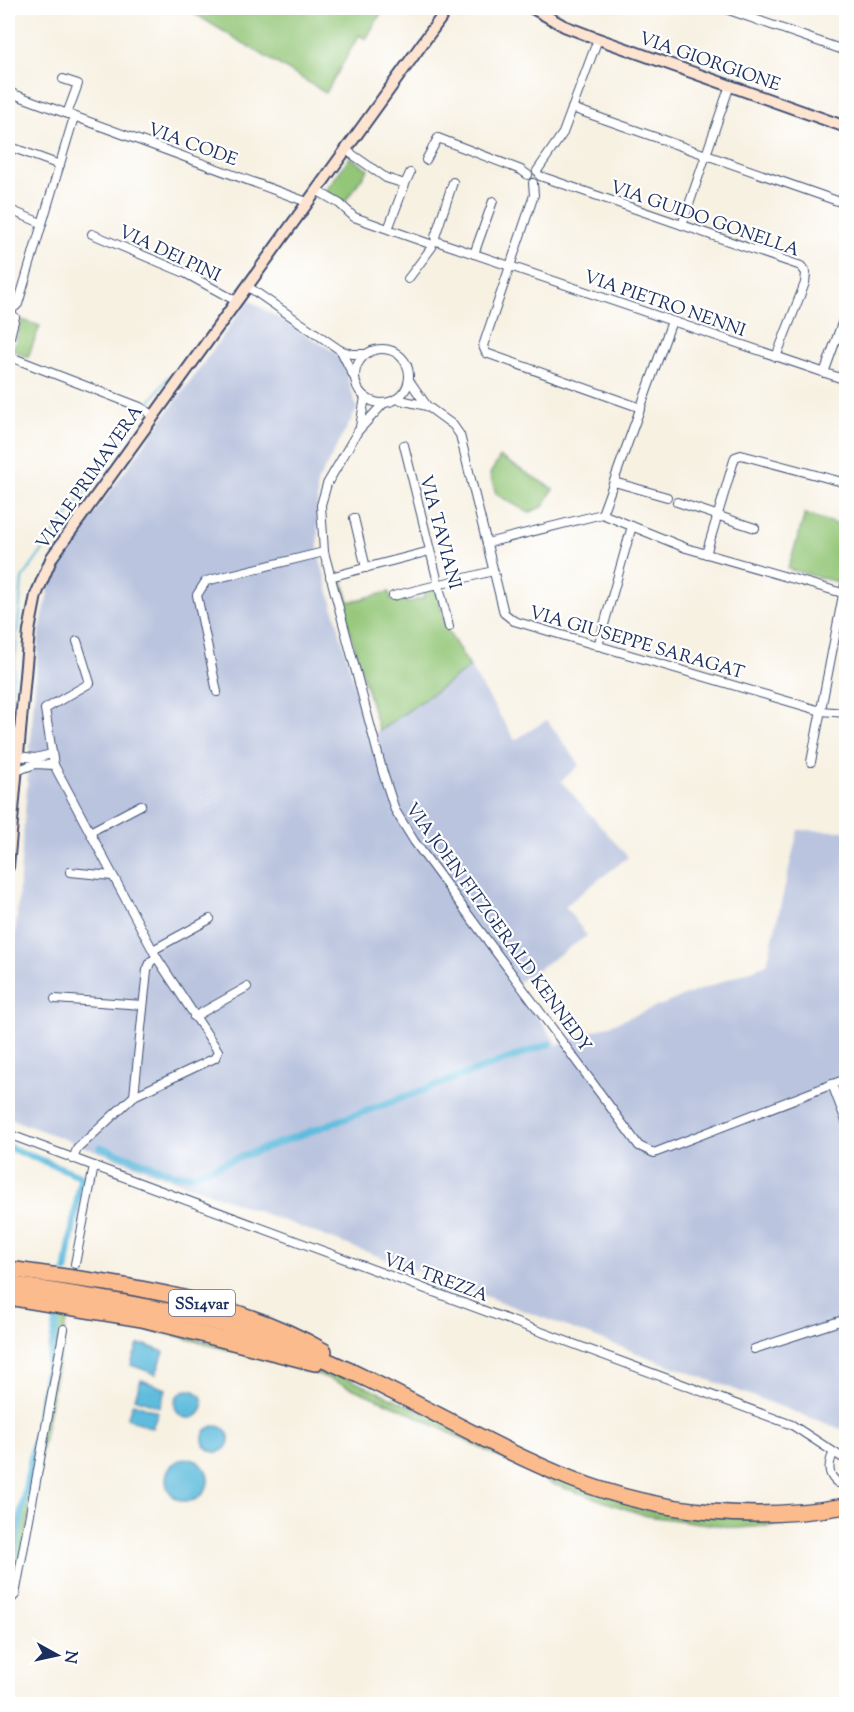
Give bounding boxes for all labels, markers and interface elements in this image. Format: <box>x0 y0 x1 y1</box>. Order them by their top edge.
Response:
street label: VIA GIORGIONE <box>635 26 784 99</box>
street label: VIA CODE <box>144 118 241 174</box>
street label: VIA GUIDO GONELLA <box>606 175 803 265</box>
street label: VIA DEI PINI <box>114 220 225 290</box>
street label: VIA PIETRO NENNI <box>580 265 749 345</box>
street label: VIALE PRIMAVERA <box>31 400 151 556</box>
street label: VIA TAVIANI <box>411 472 467 593</box>
street label: VIA GIUSEPPE SARAGAT <box>526 601 747 687</box>
street label: VIA JOHN FITZGERALD KENNEDY <box>398 798 597 1058</box>
street label: VIA TREZZA <box>379 1248 492 1310</box>
road number: SS14var <box>169 1290 235 1316</box>
north arrow <box>27 1625 87 1685</box>
text: N <box>57 1649 82 1665</box>

